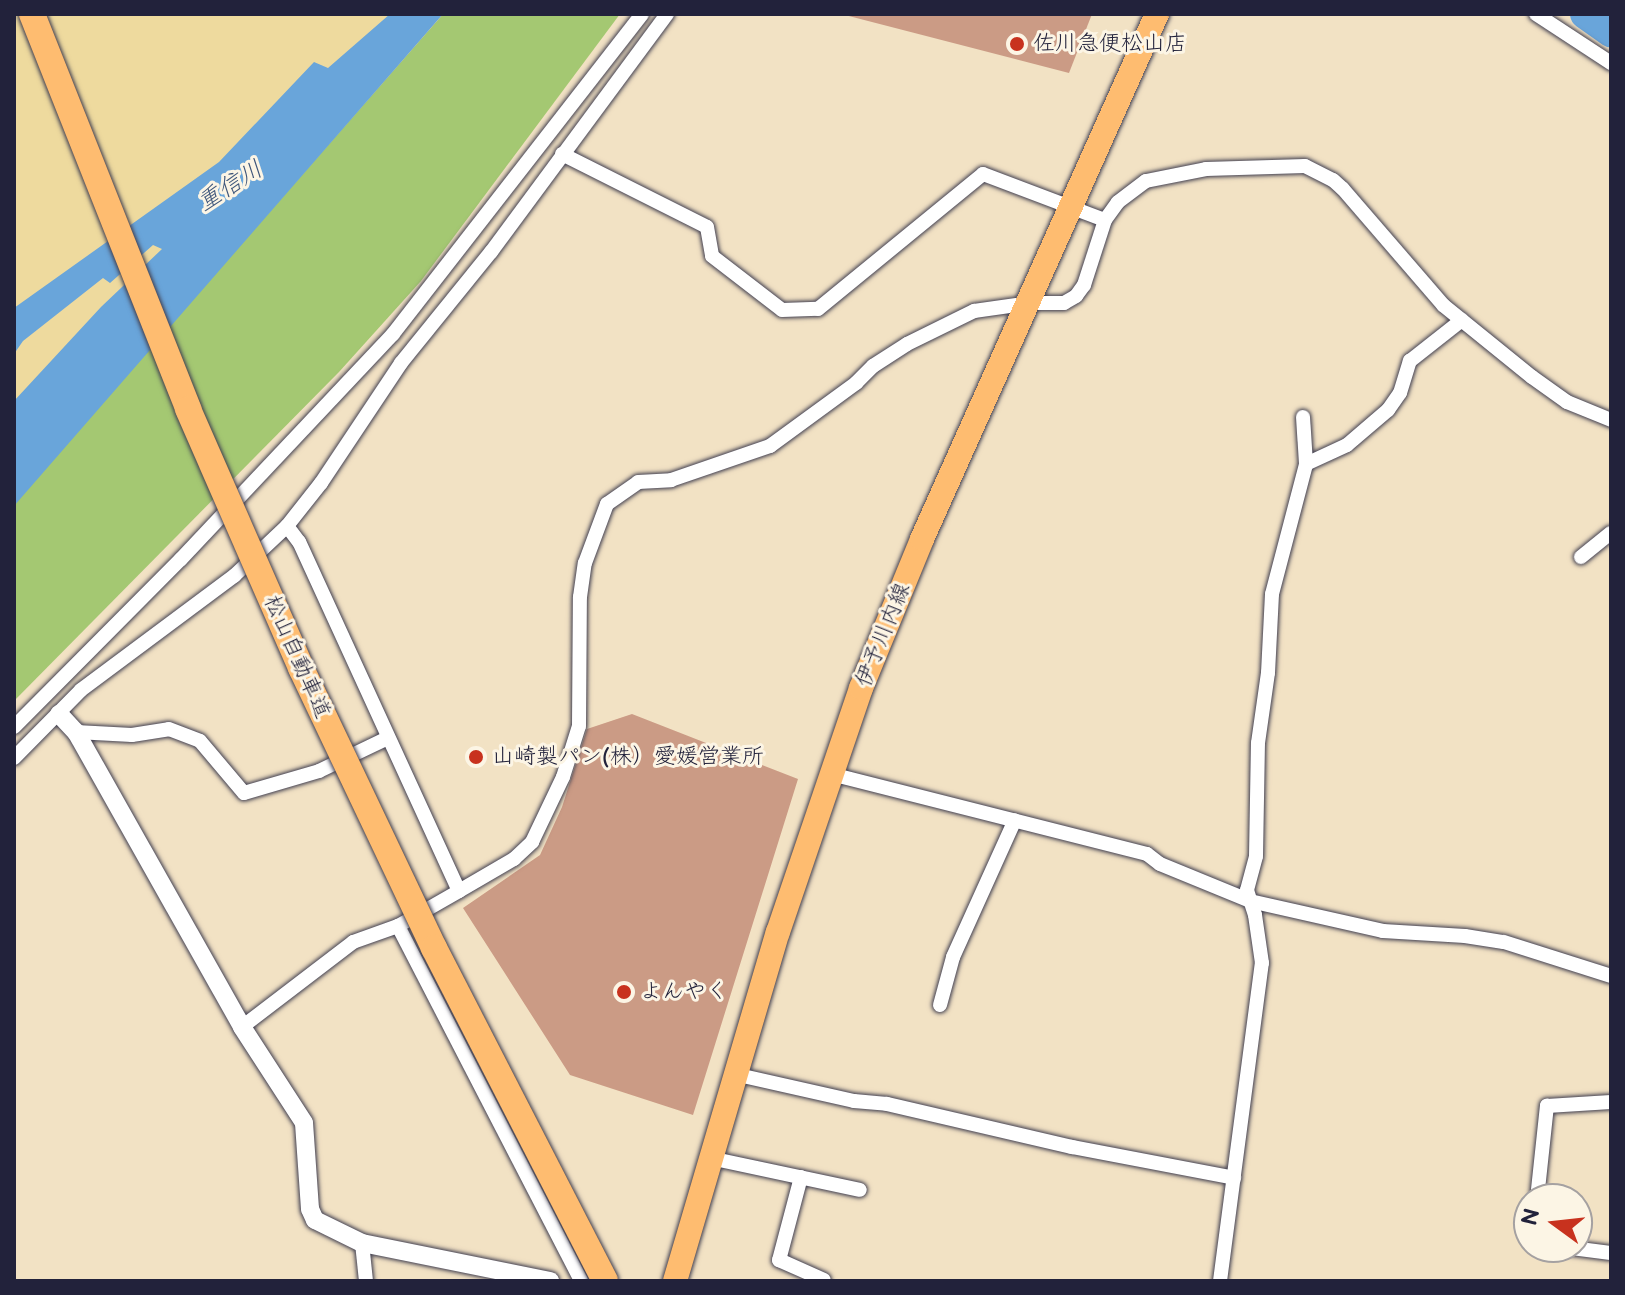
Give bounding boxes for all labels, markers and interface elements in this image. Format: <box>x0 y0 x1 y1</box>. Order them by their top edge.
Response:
place label: 佐川急便松山店 <box>1033 31 1187 57</box>
marker: 佐川急便松山店 <box>1008 35 1026 53</box>
water label: 重信川 <box>192 155 268 217</box>
street label: 伊予川内線 <box>850 579 916 691</box>
street label: 松山自動車道 <box>258 591 336 723</box>
place label: 山崎製パン(株）愛媛営業所 <box>492 744 764 770</box>
marker: 山崎製パン(株）愛媛営業所 <box>467 748 485 766</box>
place label: よんやく <box>640 979 728 1005</box>
marker: よんやく <box>615 983 633 1001</box>
north arrow <box>1513 1183 1593 1263</box>
text: N <box>1516 1206 1546 1229</box>

